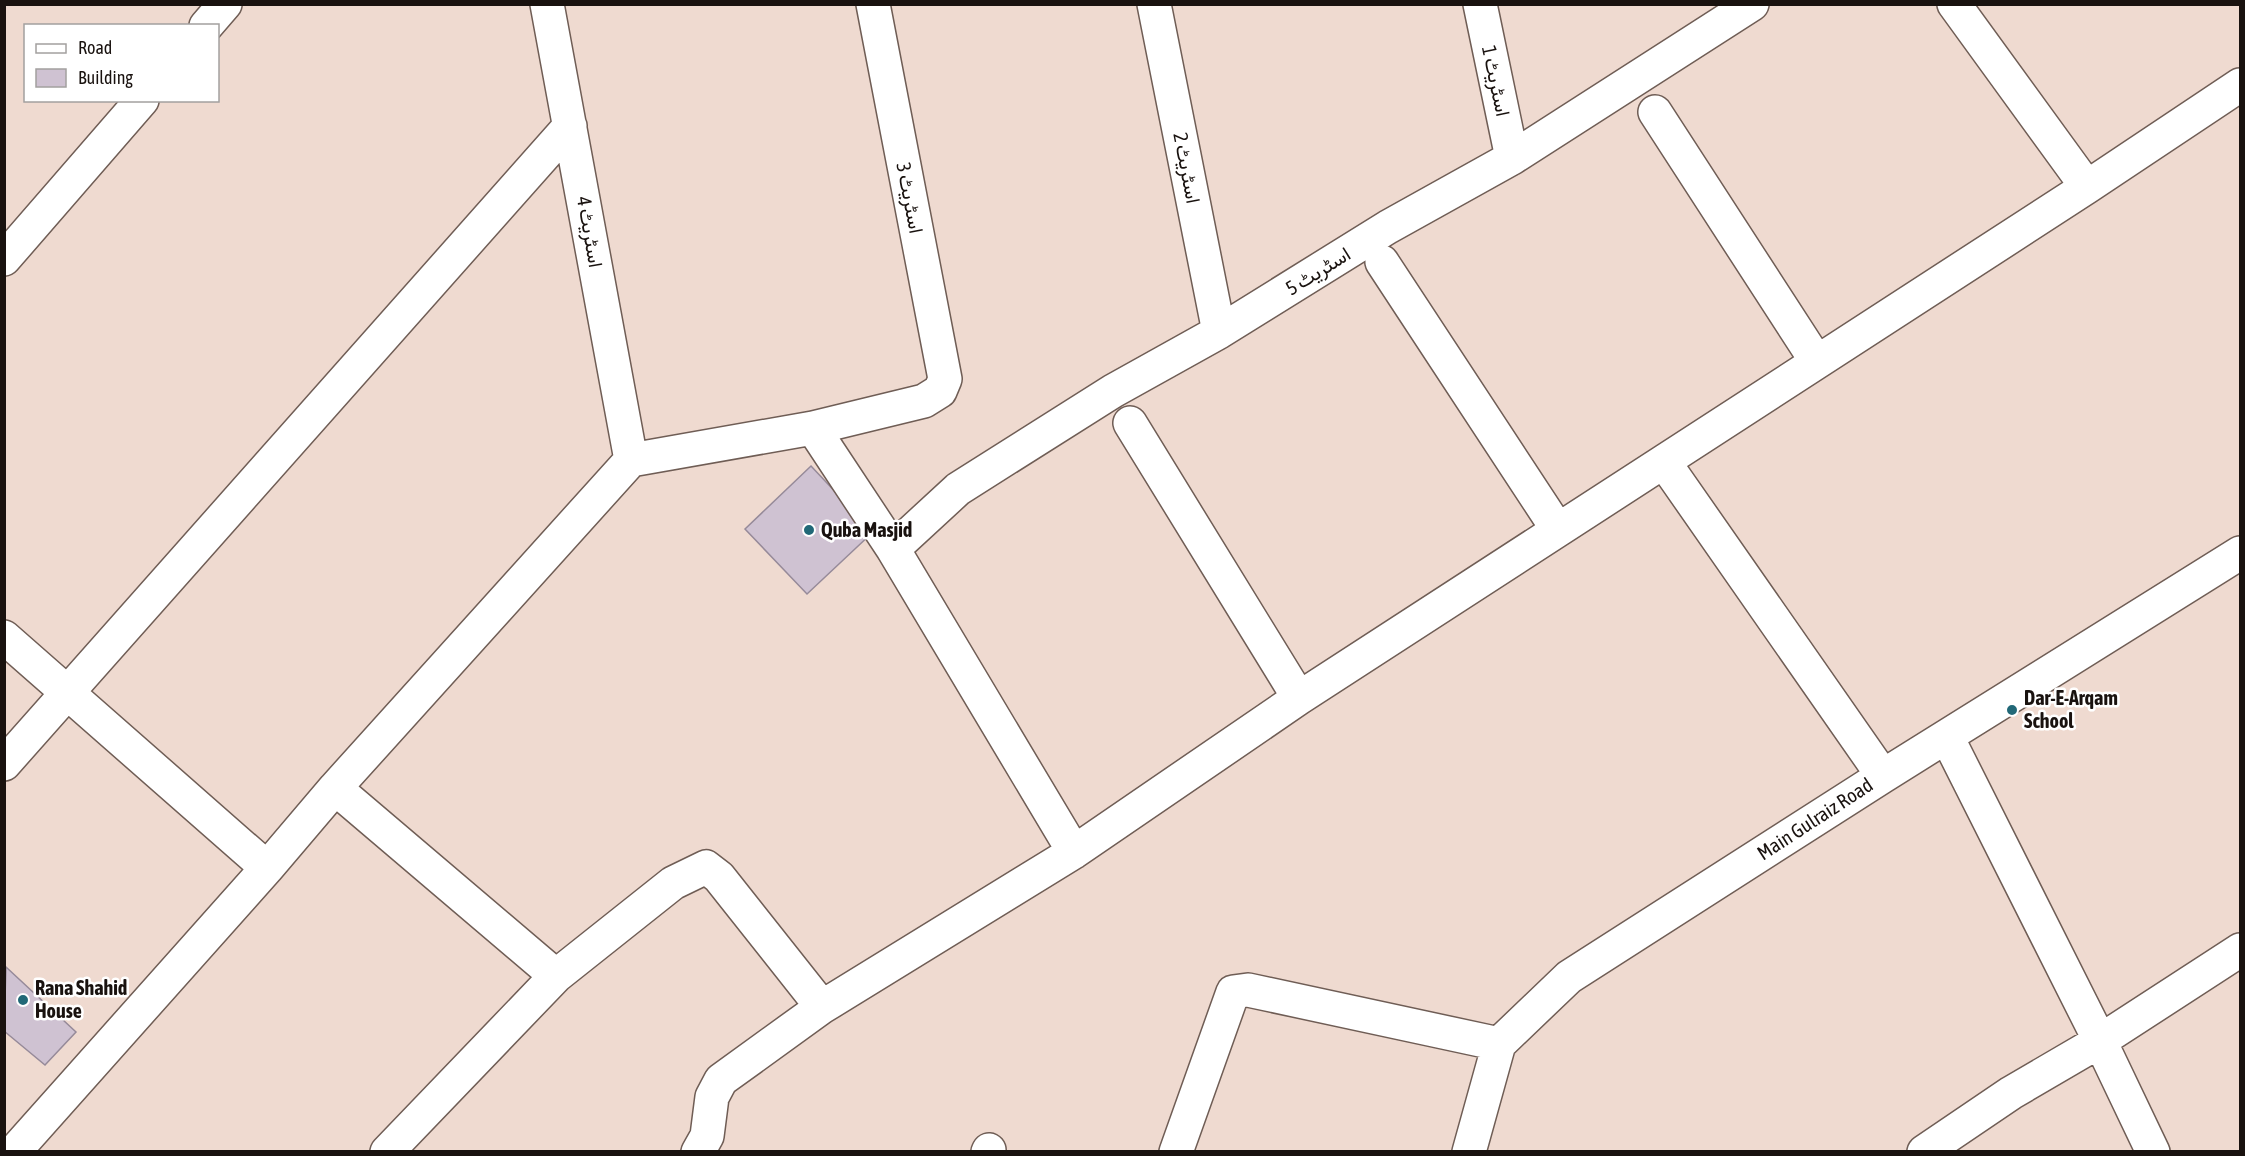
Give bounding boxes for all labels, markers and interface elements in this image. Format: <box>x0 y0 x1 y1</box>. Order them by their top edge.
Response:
legend <box>24 24 219 102</box>
text: Road <box>78 37 112 58</box>
street label: اسٹریٹ 1 <box>1476 43 1515 119</box>
text: Building <box>78 67 133 88</box>
street label: اسٹریٹ 2 <box>1167 130 1206 206</box>
street label: اسٹریٹ 3 <box>890 160 929 236</box>
street label: اسٹریٹ 4 <box>571 195 608 270</box>
street label: اسٹریٹ 5 <box>1281 242 1355 301</box>
place label: Quba Masjid <box>821 518 912 541</box>
marker: Quba Masjid <box>802 523 816 537</box>
place label: Dar-E-Arqam School <box>2024 686 2118 732</box>
marker: Dar-E-Arqam School <box>2005 703 2019 717</box>
street label: Main Gulraiz Road <box>1753 773 1877 864</box>
place label: Rana Shahid House <box>35 976 127 1022</box>
marker: Rana Shahid House <box>16 993 30 1007</box>

